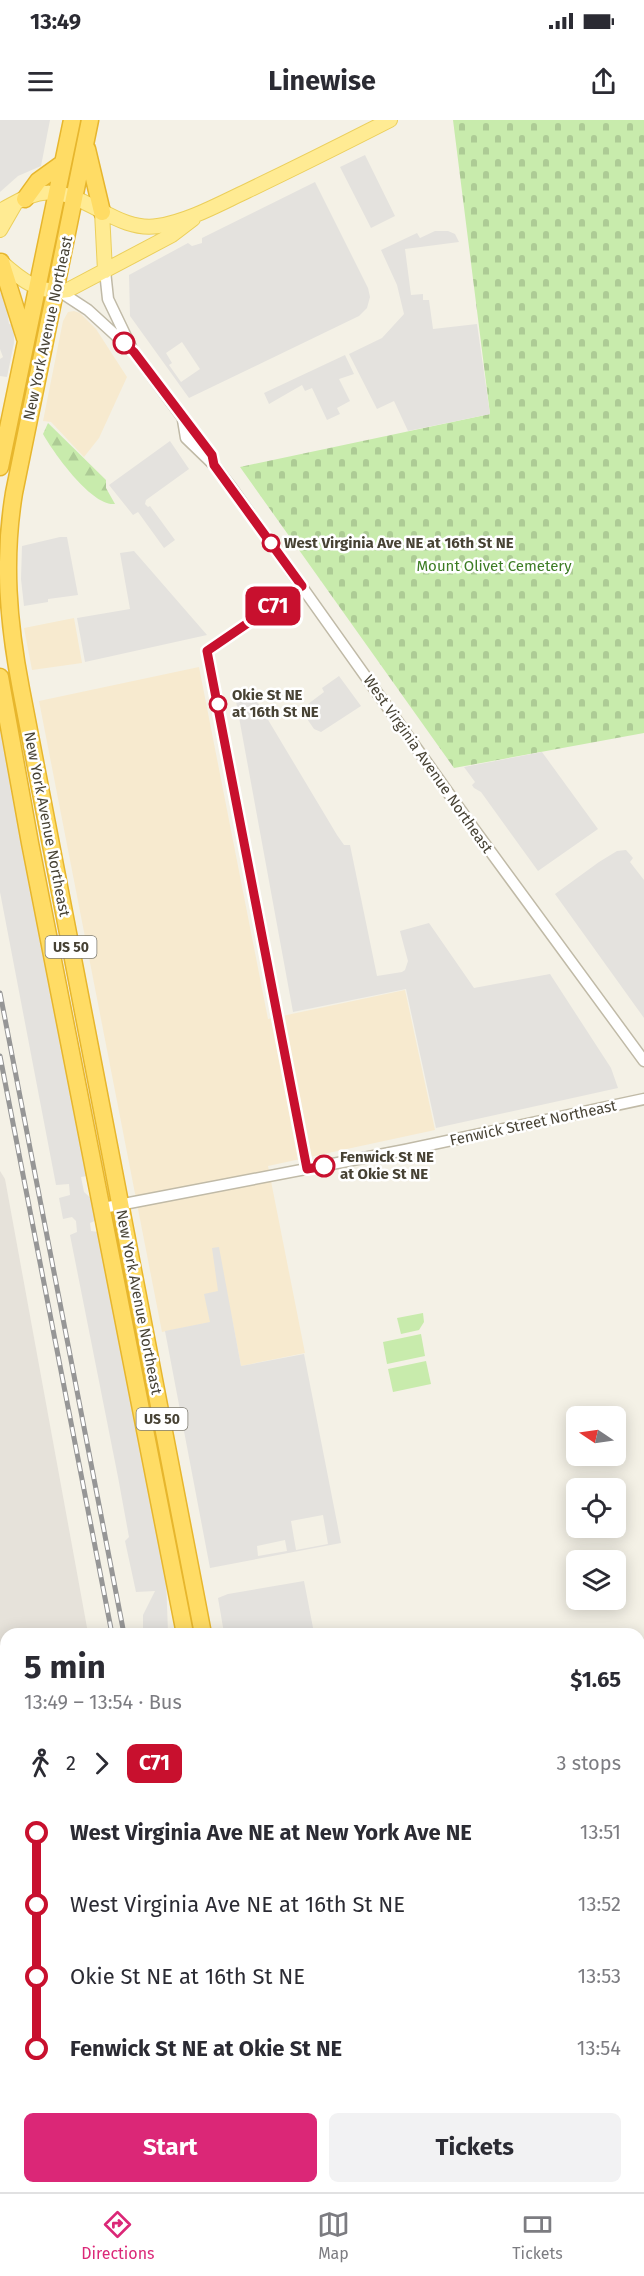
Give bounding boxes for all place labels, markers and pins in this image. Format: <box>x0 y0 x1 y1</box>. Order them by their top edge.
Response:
unlabelled marker <box>113 332 135 354</box>
marker: West Virginia Ave NE at 16th St NE <box>262 534 280 552</box>
place label: West Virginia Ave NE at 16th St NE <box>284 534 514 552</box>
place label: Okie St NE at 16th St NE <box>232 686 319 721</box>
marker: Okie St NE at 16th St NE <box>209 695 227 713</box>
place label: Fenwick St NE at Okie St NE <box>340 1148 434 1183</box>
marker: Fenwick St NE at Okie St NE <box>313 1155 335 1177</box>

